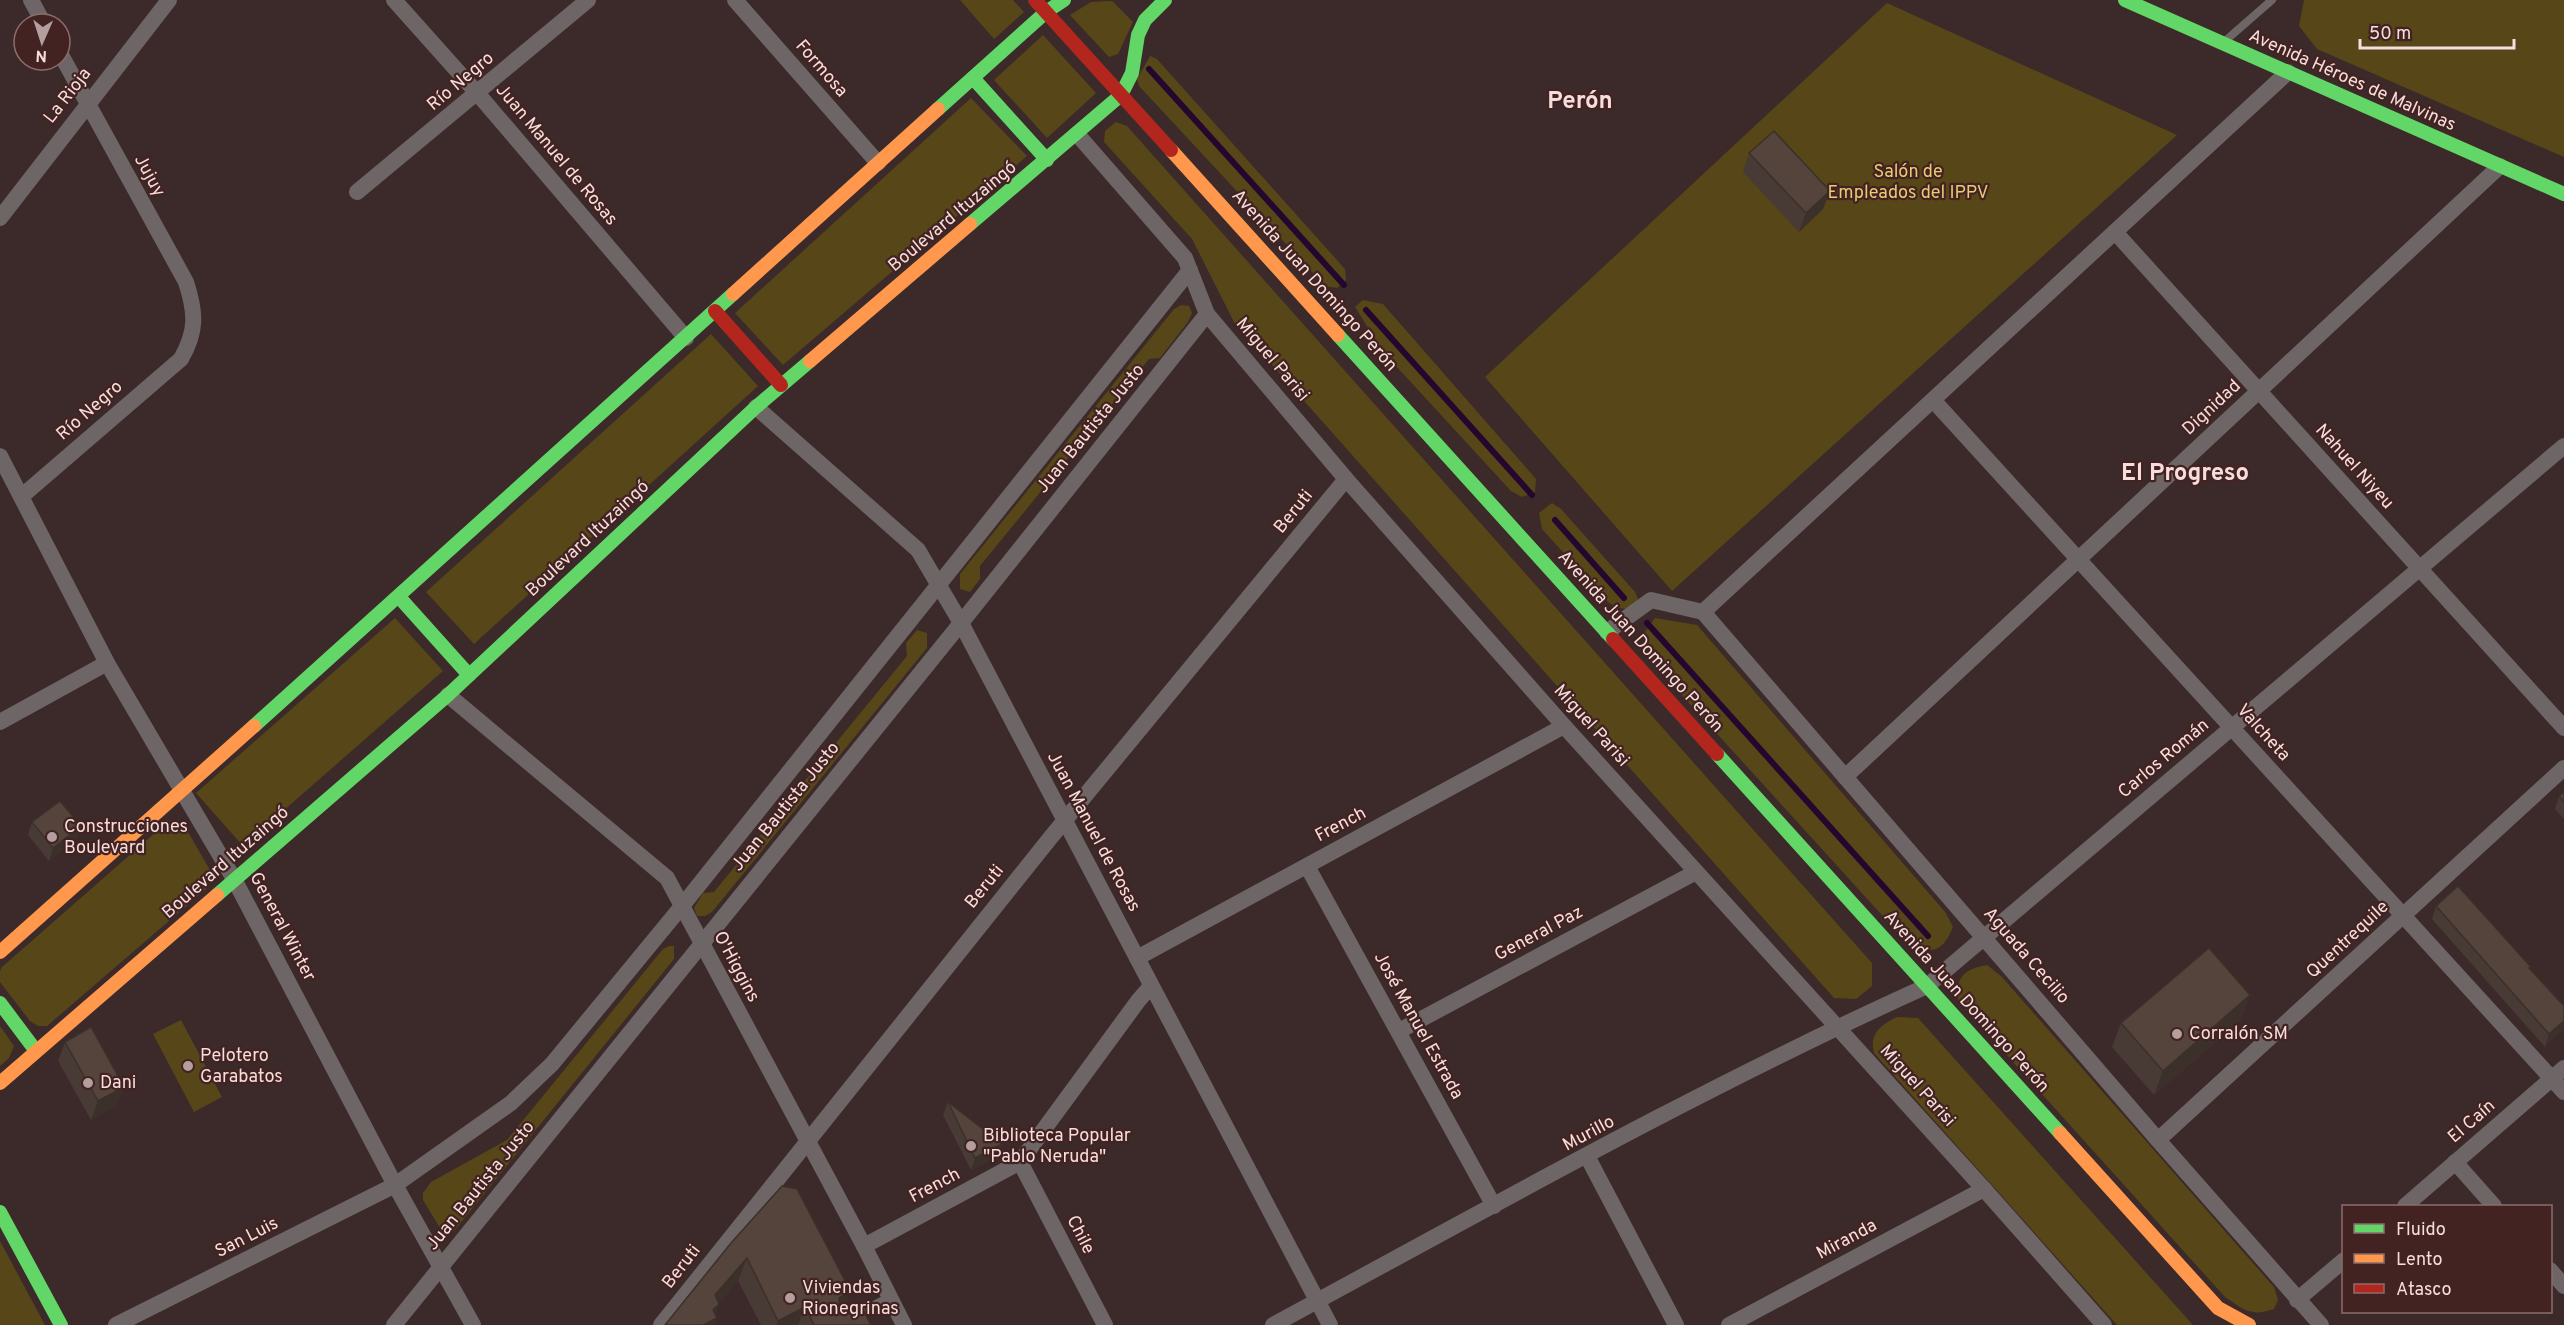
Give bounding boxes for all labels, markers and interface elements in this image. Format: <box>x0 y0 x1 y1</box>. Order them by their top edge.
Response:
north arrow <box>12 12 72 72</box>
scale bar <box>2360 12 2514 50</box>
text: 50 m <box>2369 23 2411 46</box>
street label: Avenida Héroes de Malvinas <box>2245 25 2459 137</box>
street label: Formosa <box>790 36 852 102</box>
text: N <box>35 45 48 65</box>
street label: Río Negro <box>423 47 499 117</box>
street label: La Rioja <box>39 64 97 128</box>
street label: Juan Manuel de Rosas <box>490 79 622 231</box>
district label: Perón <box>1547 87 1613 117</box>
street label: Jujuy <box>128 151 170 201</box>
street label: Boulevard Ituzaingó <box>884 156 1022 278</box>
park label: Salón de Empleados del IPPV <box>1828 161 1988 205</box>
street label: Avenida Juan Domingo Perón <box>1226 185 1402 377</box>
street label: Miguel Parisi <box>1230 313 1314 407</box>
street label: Juan Bautista Justo <box>1032 360 1150 498</box>
street label: Dignidad <box>2178 375 2246 441</box>
street label: Río Negro <box>52 376 128 446</box>
street label: Nahuel Niyeu <box>2310 420 2398 514</box>
district label: El Progreso <box>2121 459 2249 489</box>
street label: Boulevard Ituzaingó <box>521 476 655 602</box>
street label: Beruti <box>1269 485 1319 539</box>
street label: Avenida Juan Domingo Perón <box>1552 546 1728 738</box>
street label: Miguel Parisi <box>1548 680 1634 772</box>
street label: Valcheta <box>2231 699 2295 767</box>
street label: Carlos Román <box>2114 714 2214 804</box>
street label: Juan Bautista Justo <box>727 738 845 876</box>
street label: Juan Manuel de Rosas <box>1041 748 1145 916</box>
street label: Boulevard Ituzaingó <box>158 802 294 924</box>
street label: French <box>1311 802 1371 848</box>
place label: Construcciones Boulevard <box>64 816 188 860</box>
marker: Construcciones Boulevard <box>45 830 59 844</box>
street label: Beruti <box>960 860 1010 914</box>
street label: General Winter <box>244 869 320 985</box>
street label: Quentrequile <box>2302 896 2394 984</box>
street label: General Paz <box>1491 901 1587 967</box>
street label: Aguada Cecilio <box>1978 903 2074 1009</box>
street label: Avenida Juan Domingo Perón <box>1878 906 2054 1098</box>
street label: O'Higgins <box>708 927 764 1007</box>
street label: José Manuel Estrada <box>1368 948 1468 1104</box>
place label: Corralón SM <box>2189 1023 2288 1046</box>
marker: Corralón SM <box>2170 1027 2184 1041</box>
street label: Miguel Parisi <box>1874 1040 1960 1132</box>
place label: Pelotero Garabatos <box>200 1045 283 1089</box>
marker: Pelotero Garabatos <box>181 1059 195 1073</box>
place label: Dani <box>100 1072 136 1095</box>
marker: Dani <box>81 1076 95 1090</box>
street label: El Caín <box>2443 1095 2501 1149</box>
street label: Murillo <box>1559 1111 1619 1157</box>
street label: Juan Bautista Justo <box>422 1117 540 1255</box>
place label: Biblioteca Popular "Pablo Neruda" <box>983 1125 1131 1169</box>
marker: Biblioteca Popular "Pablo Neruda" <box>964 1139 978 1153</box>
street label: French <box>905 1163 965 1209</box>
legend <box>2342 1205 2552 1313</box>
street label: San Luis <box>211 1212 283 1264</box>
street label: Chile <box>1060 1212 1100 1258</box>
street label: Miranda <box>1813 1214 1881 1266</box>
text: Fluido <box>2396 1219 2446 1242</box>
street label: Beruti <box>658 1240 706 1294</box>
text: Lento <box>2396 1249 2442 1272</box>
place label: Viviendas Rionegrinas <box>802 1277 899 1321</box>
text: Atasco <box>2396 1279 2452 1302</box>
marker: Viviendas Rionegrinas <box>783 1291 797 1305</box>

